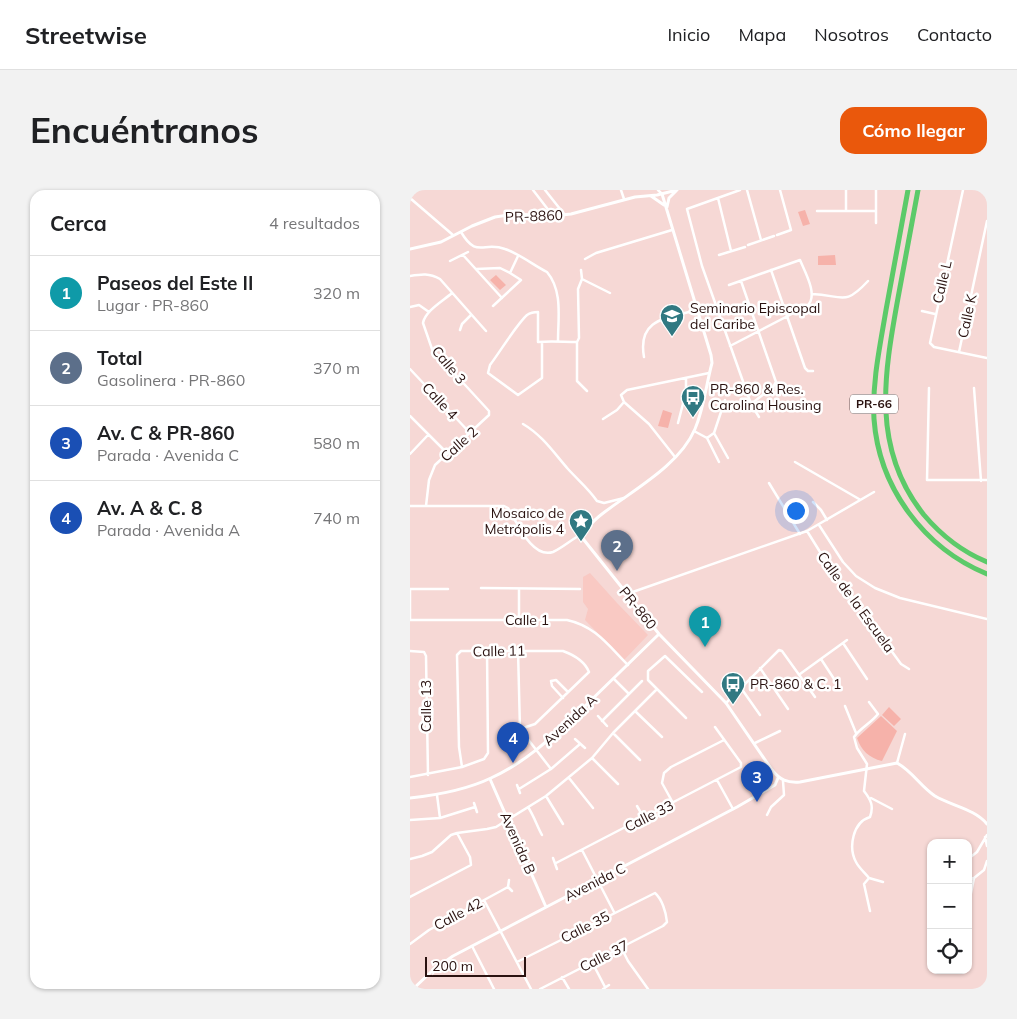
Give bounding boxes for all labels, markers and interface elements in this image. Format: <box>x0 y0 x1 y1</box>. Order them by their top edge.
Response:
text: Streetwise <box>25 20 147 50</box>
text: Inicio <box>667 23 710 46</box>
text: Mapa <box>738 23 786 46</box>
text: Nosotros <box>814 23 889 46</box>
text: Contacto <box>917 23 992 46</box>
button: Cómo llegar <box>840 107 987 154</box>
text: Encuéntranos <box>30 108 259 152</box>
street label: PR-8860 <box>505 206 563 226</box>
text: Cerca <box>50 210 107 236</box>
text: 4 resultados <box>269 213 360 233</box>
street label: Calle L <box>928 259 956 305</box>
text: Paseos del Este II <box>97 271 253 295</box>
text: 1 <box>61 283 71 303</box>
text: 320 m <box>313 283 360 303</box>
street label: Calle K <box>954 291 981 340</box>
text: Lugar · PR-860 <box>97 295 209 315</box>
place label: Seminario Episcopal del Caribe <box>690 299 820 333</box>
school or university icon: Seminario Episcopal del Caribe <box>659 303 685 337</box>
street label: Calle 3 <box>428 342 470 388</box>
text: Total <box>97 346 142 370</box>
text: 2 <box>61 358 71 378</box>
text: 370 m <box>313 358 360 378</box>
text: Gasolinera · PR-860 <box>97 370 245 390</box>
street label: Calle 4 <box>418 379 462 424</box>
place label: PR-860 & Res. Carolina Housing <box>710 380 821 414</box>
bus stop icon: PR-860 & Res. Carolina Housing <box>680 384 706 418</box>
road number: PR-66 <box>850 394 898 413</box>
text: Av. C & PR-860 <box>97 421 235 445</box>
street label: Calle 2 <box>437 423 481 465</box>
text: 3 <box>61 433 71 453</box>
text: 580 m <box>313 433 360 453</box>
text: Parada · Avenida C <box>97 445 239 465</box>
text: Av. A & C. 8 <box>97 496 202 520</box>
your location <box>783 498 809 524</box>
place label: Mosaico de Metrópolis 4 <box>484 504 565 538</box>
text: 4 <box>61 508 71 528</box>
text: 740 m <box>313 508 360 528</box>
place icon: Mosaico de Metrópolis 4 <box>568 508 594 542</box>
text: Parada · Avenida A <box>97 520 240 540</box>
pin: 2 <box>601 530 633 571</box>
street label: Calle de la Escuela <box>813 548 899 656</box>
street label: PR-860 <box>615 583 661 633</box>
pin: 1 <box>689 606 721 647</box>
street label: Calle 1 <box>505 611 549 629</box>
street label: Calle 11 <box>473 642 525 660</box>
bus stop icon: PR-860 & C. 1 <box>720 671 746 705</box>
place label: PR-860 & C. 1 <box>750 675 841 693</box>
street label: Calle 13 <box>417 680 435 732</box>
street label: Avenida A <box>539 690 601 749</box>
pin: 4 <box>497 722 529 763</box>
pin: 3 <box>741 761 773 802</box>
street label: Calle 33 <box>622 796 676 836</box>
street label: Avenida B <box>496 809 540 877</box>
map controls <box>927 839 972 974</box>
button: + <box>927 839 972 884</box>
street label: Avenida C <box>561 859 629 905</box>
button: − <box>927 884 972 929</box>
street label: Calle 42 <box>431 894 485 934</box>
street label: Calle 35 <box>558 907 612 947</box>
button: locate <box>927 929 972 974</box>
street label: Calle 37 <box>577 936 631 976</box>
scale bar <box>425 954 526 977</box>
text: 200 m <box>432 957 473 975</box>

